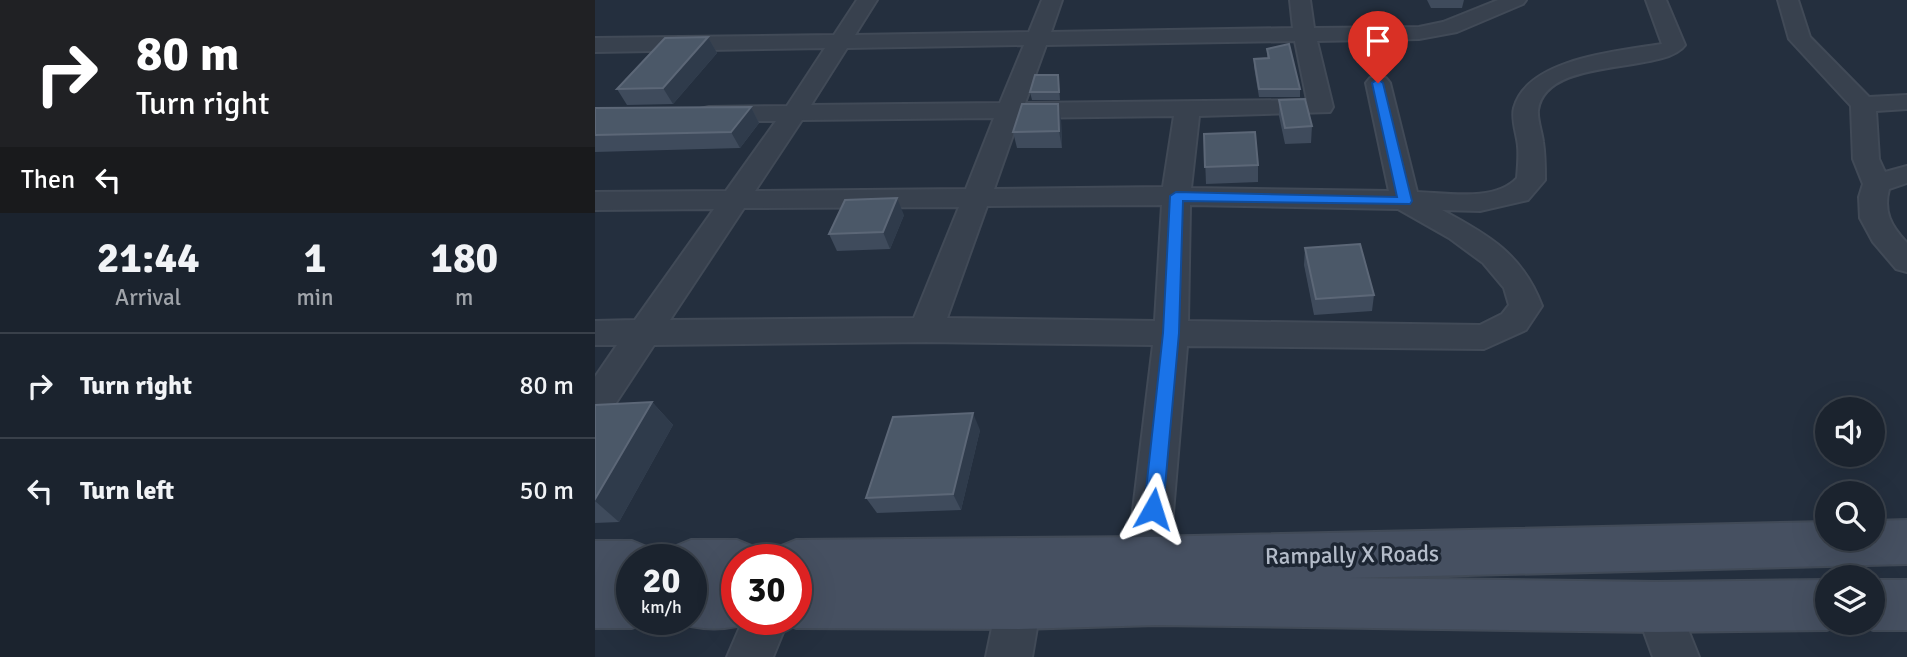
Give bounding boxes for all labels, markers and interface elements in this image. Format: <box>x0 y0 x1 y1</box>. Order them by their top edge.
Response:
pin <box>1348 11 1408 83</box>
icon: arrive <box>1359 22 1397 60</box>
text: 80 m <box>136 24 239 84</box>
icon: right <box>21 28 112 119</box>
text: Turn right <box>136 84 269 123</box>
icon: left <box>89 161 127 199</box>
text: Then <box>21 164 75 196</box>
text: 21:44 <box>97 233 200 284</box>
text: 1 <box>304 233 326 284</box>
text: 180 <box>430 233 498 284</box>
text: Arrival <box>115 283 181 312</box>
text: min <box>296 283 334 312</box>
text: m <box>455 283 473 312</box>
icon: right <box>21 367 59 405</box>
text: Turn right <box>80 370 192 402</box>
text: 80 m <box>519 370 574 402</box>
map controls <box>1815 397 1885 635</box>
button: sound <box>1815 397 1885 467</box>
icon: left <box>21 472 59 510</box>
position arrow <box>1116 472 1190 546</box>
text: Turn left <box>80 475 174 507</box>
text: 50 m <box>519 475 574 507</box>
button: search <box>1815 481 1885 551</box>
street label: Rampally X Roads <box>1265 539 1439 571</box>
speed limit sign: 30 <box>721 544 812 635</box>
text: 20 <box>643 559 680 602</box>
button: layers <box>1815 565 1885 635</box>
text: km/h <box>641 596 682 618</box>

